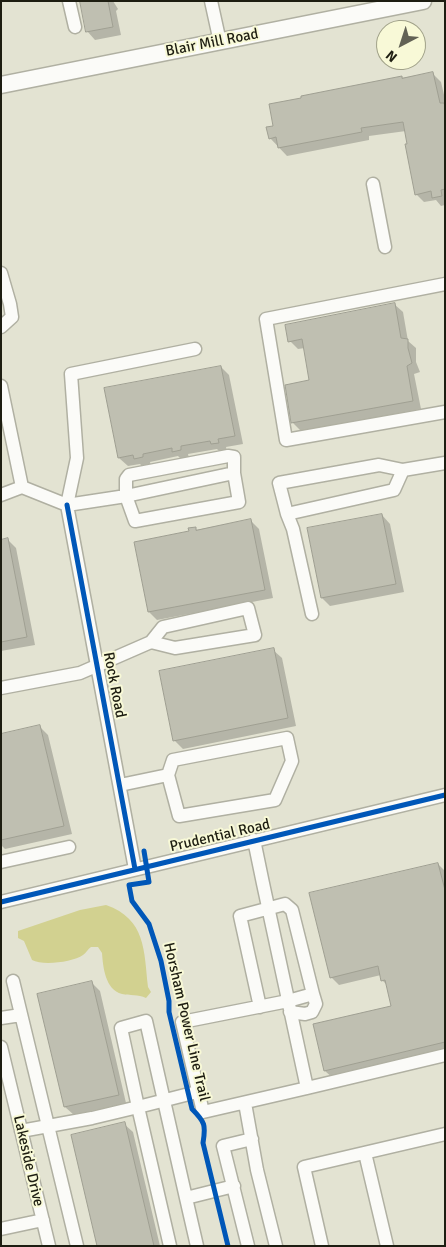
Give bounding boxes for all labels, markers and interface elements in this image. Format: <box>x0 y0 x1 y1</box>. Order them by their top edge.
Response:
north arrow <box>376 20 426 70</box>
street label: Blair Mill Road <box>164 25 260 61</box>
text: N <box>382 46 401 66</box>
street label: Rock Road <box>99 651 129 719</box>
street label: Prudential Road <box>168 816 272 856</box>
street label: Horsham Power Line Trail <box>159 941 213 1103</box>
street label: Lakeside Drive <box>9 1114 47 1208</box>

